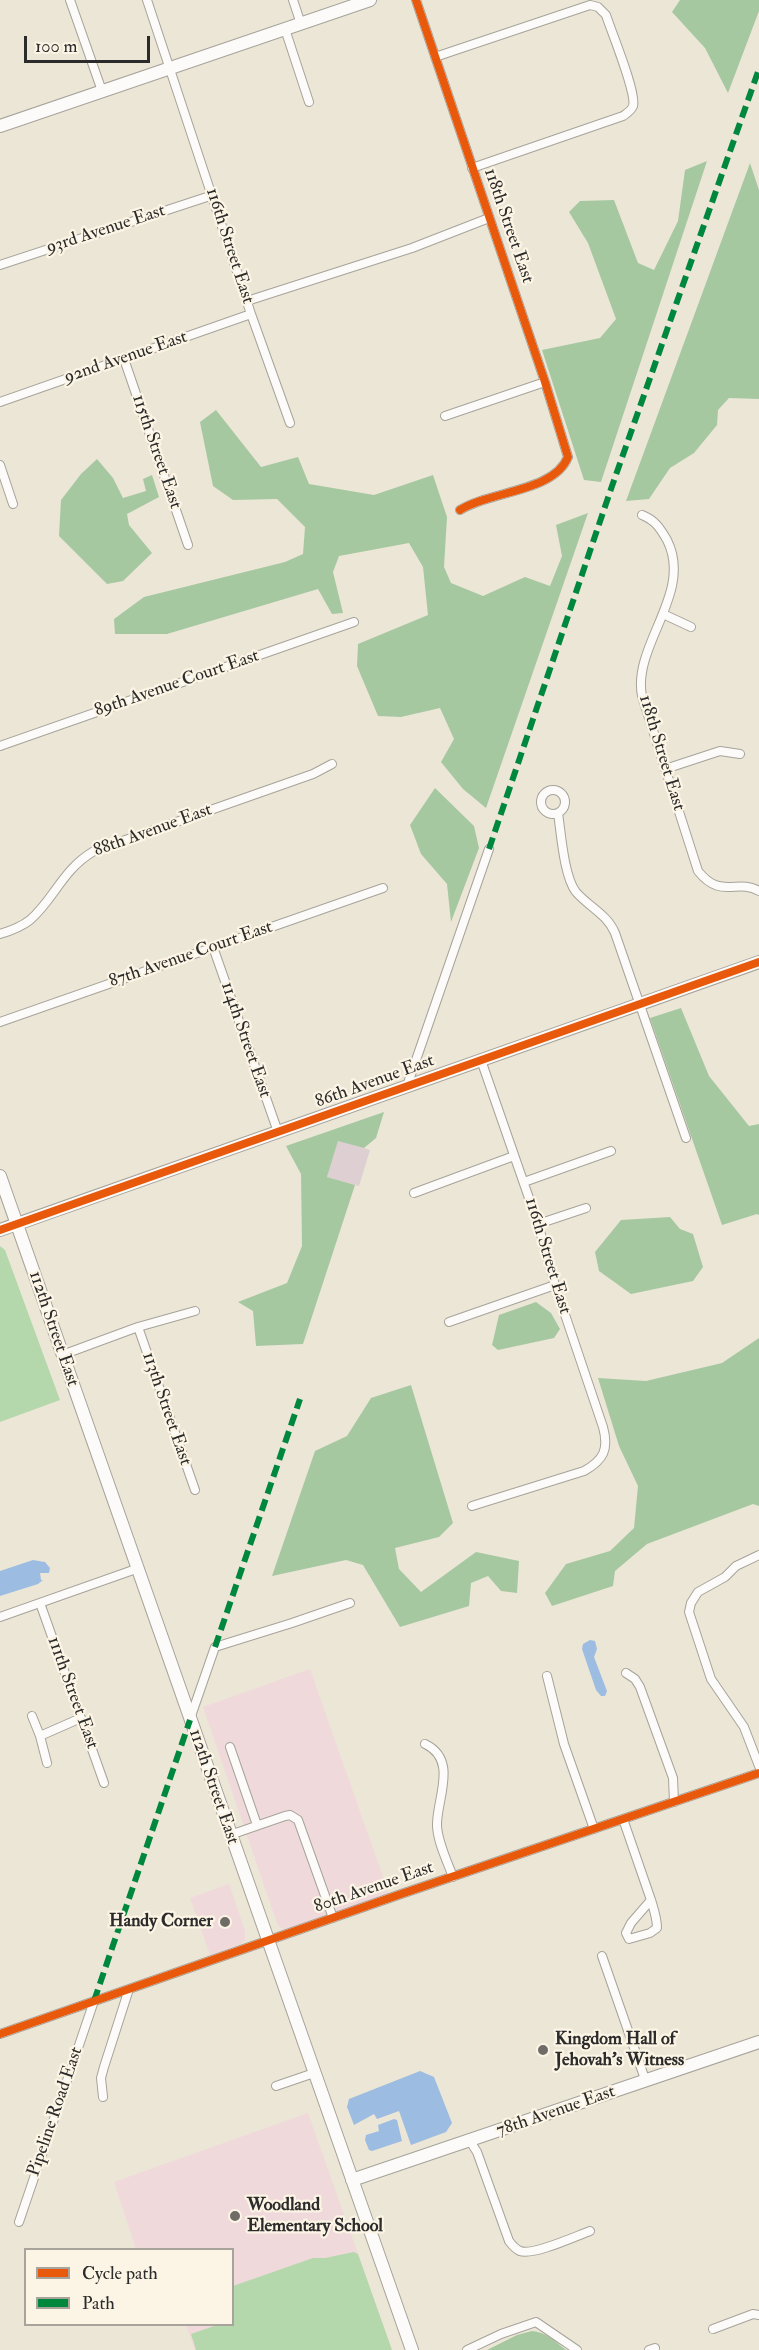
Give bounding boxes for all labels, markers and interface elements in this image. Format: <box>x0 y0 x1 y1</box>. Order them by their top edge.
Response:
scale bar <box>27 24 153 62</box>
text: 100 m <box>35 35 78 58</box>
street label: 118th Street East <box>478 166 538 286</box>
street label: 116th Street East <box>200 185 258 307</box>
street label: 93rd Avenue East <box>44 201 168 259</box>
street label: 92nd Avenue East <box>62 327 190 389</box>
street label: 115th Street East <box>126 392 186 512</box>
street label: 89th Avenue Court East <box>92 646 262 722</box>
street label: 118th Street East <box>633 693 689 813</box>
street label: 88th Avenue East <box>91 800 215 862</box>
street label: 87th Avenue Court East <box>106 917 276 993</box>
street label: 114th Street East <box>215 979 275 1101</box>
street label: 86th Avenue East <box>313 1051 437 1113</box>
street label: 116th Street East <box>519 1195 575 1317</box>
street label: 112th Street East <box>23 1268 83 1390</box>
street label: 113th Street East <box>137 1350 195 1468</box>
street label: 111th Street East <box>42 1634 102 1752</box>
street label: 112th Street East <box>183 1726 243 1848</box>
street label: 80th Avenue East <box>311 1857 437 1919</box>
place label: Handy Corner <box>109 1911 213 1933</box>
marker: Handy Corner <box>218 1915 232 1929</box>
place label: Kingdom Hall of Jehovah's Witness <box>555 2029 684 2072</box>
marker: Kingdom Hall of Jehovah's Witness <box>536 2043 550 2057</box>
street label: Pipeline Road East <box>24 2044 88 2180</box>
street label: 78th Avenue East <box>494 2082 618 2142</box>
place label: Woodland Elementary School <box>247 2195 383 2238</box>
marker: Woodland Elementary School <box>228 2209 242 2223</box>
legend <box>24 2248 234 2326</box>
text: Cycle path <box>82 2262 158 2285</box>
text: Path <box>82 2292 115 2315</box>

